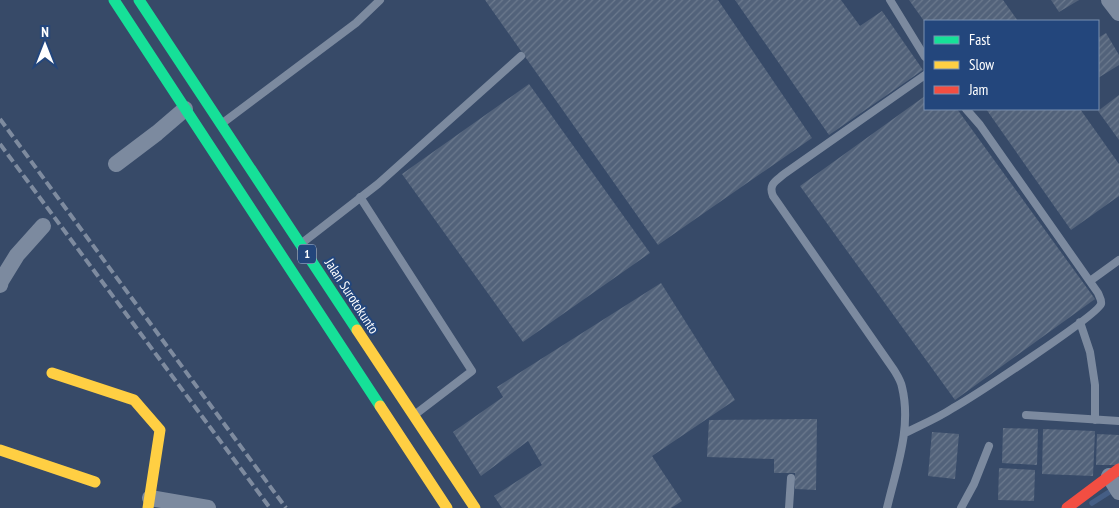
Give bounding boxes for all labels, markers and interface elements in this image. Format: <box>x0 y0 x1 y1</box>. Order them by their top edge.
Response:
north arrow <box>20 20 70 70</box>
legend <box>924 20 1099 110</box>
text: N <box>41 23 49 41</box>
text: Fast <box>969 30 990 49</box>
text: Slow <box>969 55 994 74</box>
text: Jam <box>968 80 988 99</box>
road number: 1 <box>298 244 316 264</box>
street label: Jalan Surotokunto <box>320 254 383 337</box>

